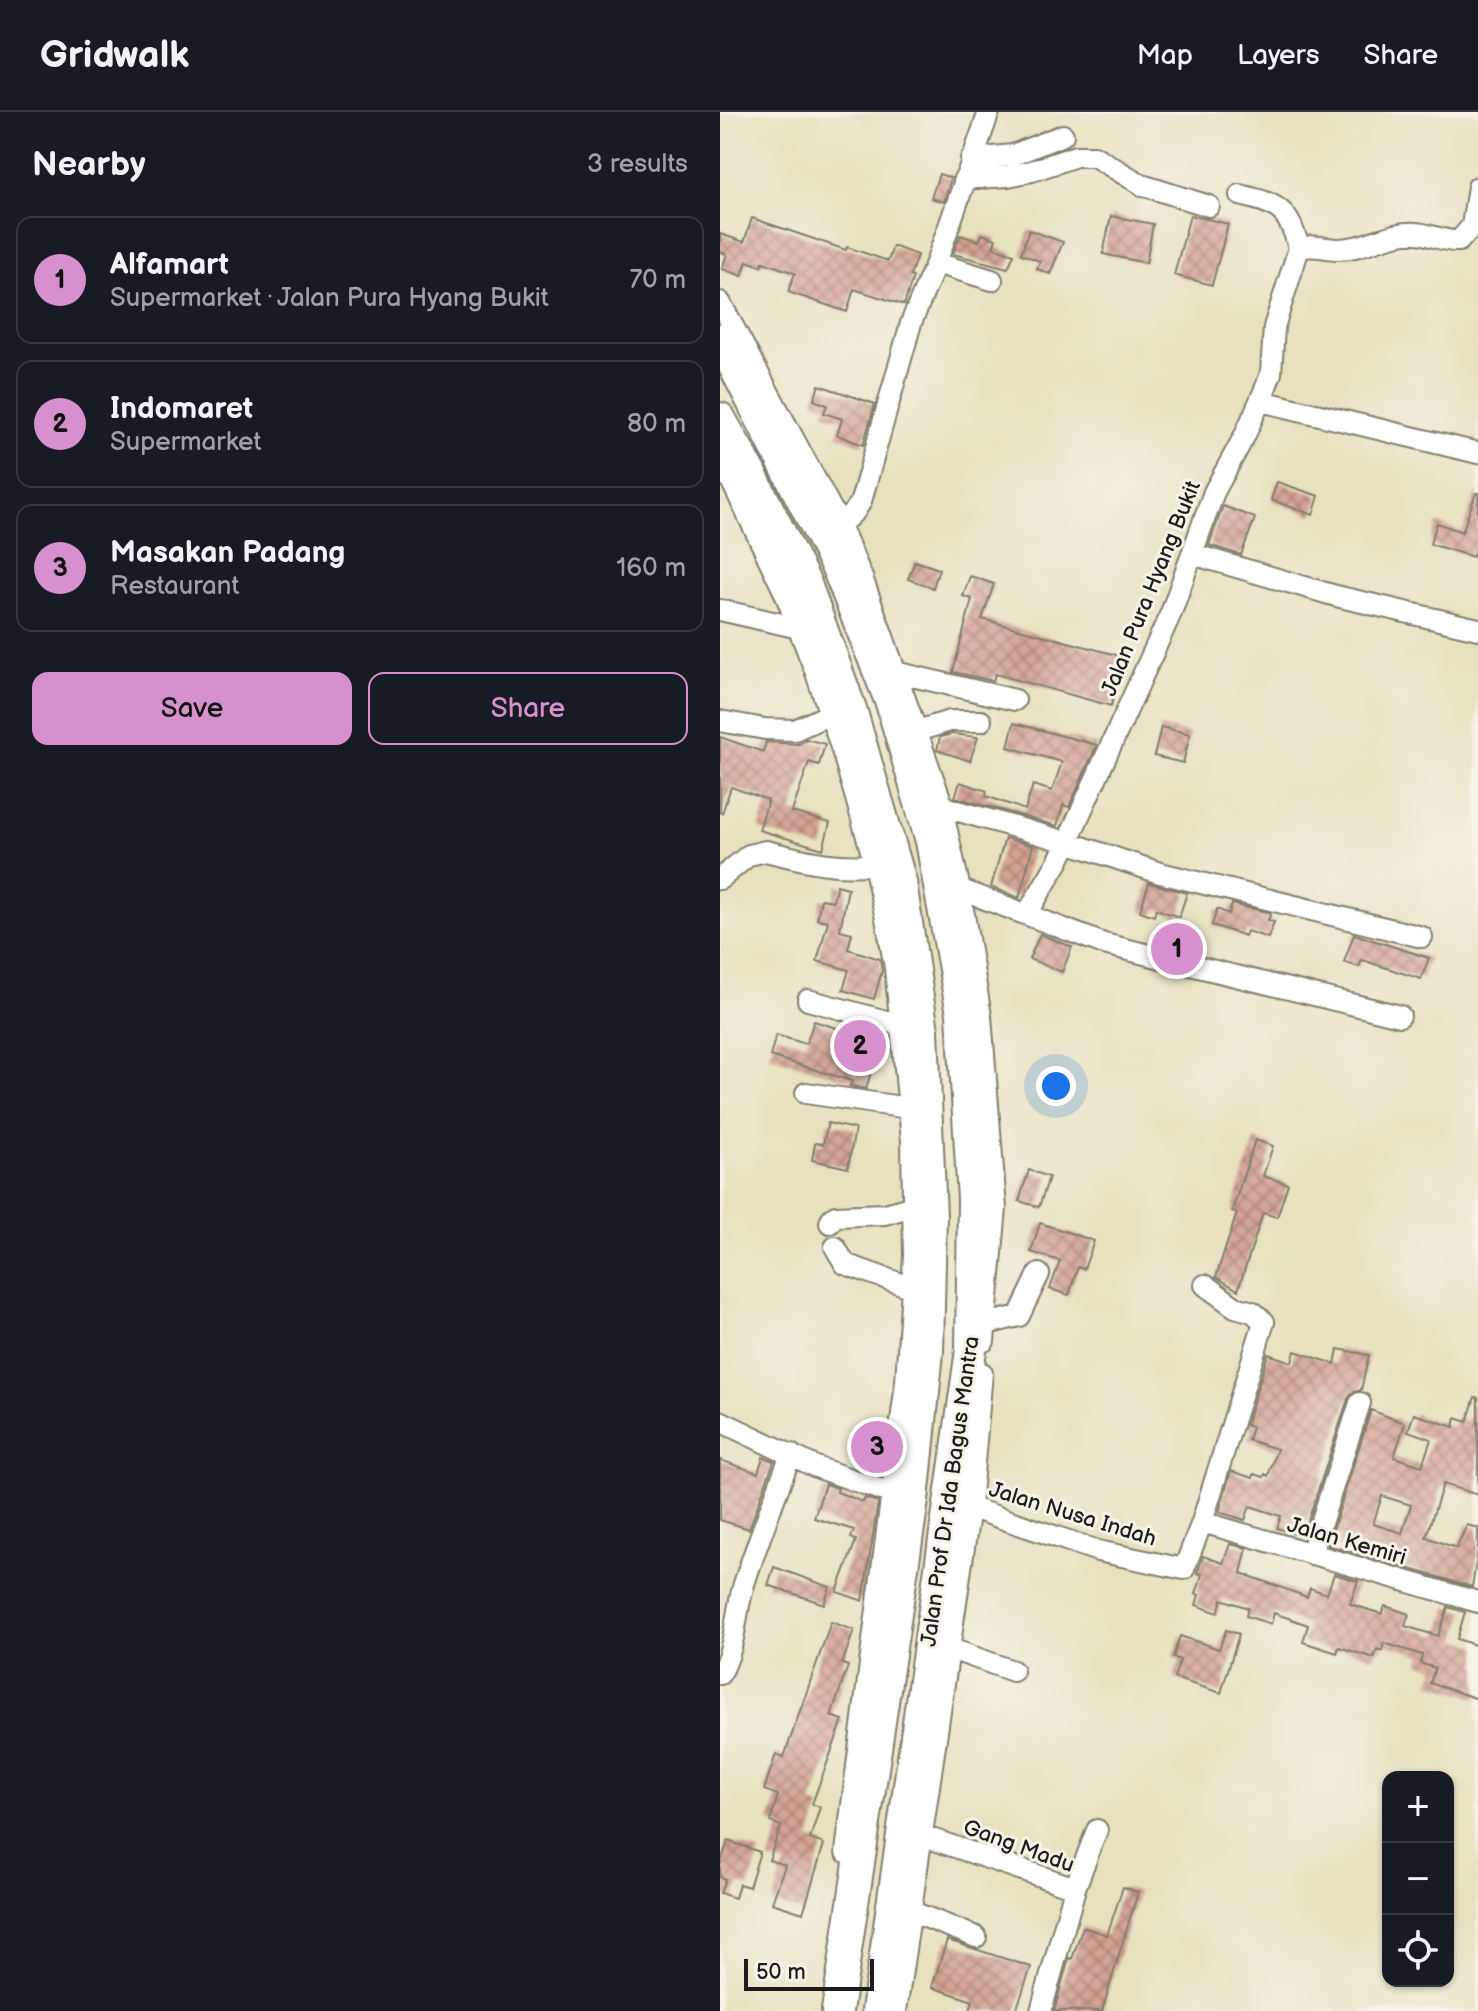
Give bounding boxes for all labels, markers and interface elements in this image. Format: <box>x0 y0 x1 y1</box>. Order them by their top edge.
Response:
text: Gridwalk <box>40 33 189 78</box>
text: Map <box>1137 39 1193 72</box>
text: Layers <box>1237 39 1320 72</box>
text: Share <box>1364 39 1438 72</box>
text: Nearby <box>32 144 146 185</box>
text: 3 results <box>587 149 688 180</box>
text: Alfamart <box>110 247 229 283</box>
text: 1 <box>55 265 65 296</box>
text: 70 m <box>629 265 686 296</box>
text: Supermarket · Jalan Pura Hyang Bukit <box>110 283 549 314</box>
text: Indomaret <box>110 391 253 427</box>
text: 2 <box>52 409 68 440</box>
text: 80 m <box>627 409 686 440</box>
text: Supermarket <box>110 427 261 458</box>
street label: Jalan Pura Hyang Bukit <box>1096 477 1207 700</box>
text: Masakan Padang <box>110 535 345 571</box>
text: 3 <box>52 553 68 584</box>
text: 160 m <box>616 553 686 584</box>
text: Restaurant <box>110 571 239 602</box>
button: Save <box>32 672 352 745</box>
button: Share <box>368 672 688 745</box>
pin: 1 <box>1151 919 1203 979</box>
pin: 2 <box>834 1016 886 1076</box>
your location <box>1036 1066 1076 1106</box>
street label: Jalan Prof Dr Ida Bagus Mantra <box>915 1334 986 1648</box>
pin: 3 <box>851 1417 903 1477</box>
street label: Jalan Nusa Indah <box>986 1476 1160 1553</box>
street label: Jalan Kemiri <box>1284 1512 1409 1571</box>
map controls <box>1382 1771 1454 1987</box>
button: + <box>1382 1771 1454 1843</box>
street label: Gang Madu <box>959 1814 1078 1879</box>
button: − <box>1382 1843 1454 1915</box>
button: locate <box>1382 1915 1454 1987</box>
scale bar <box>744 1955 874 1991</box>
text: 50 m <box>756 1959 806 1986</box>

